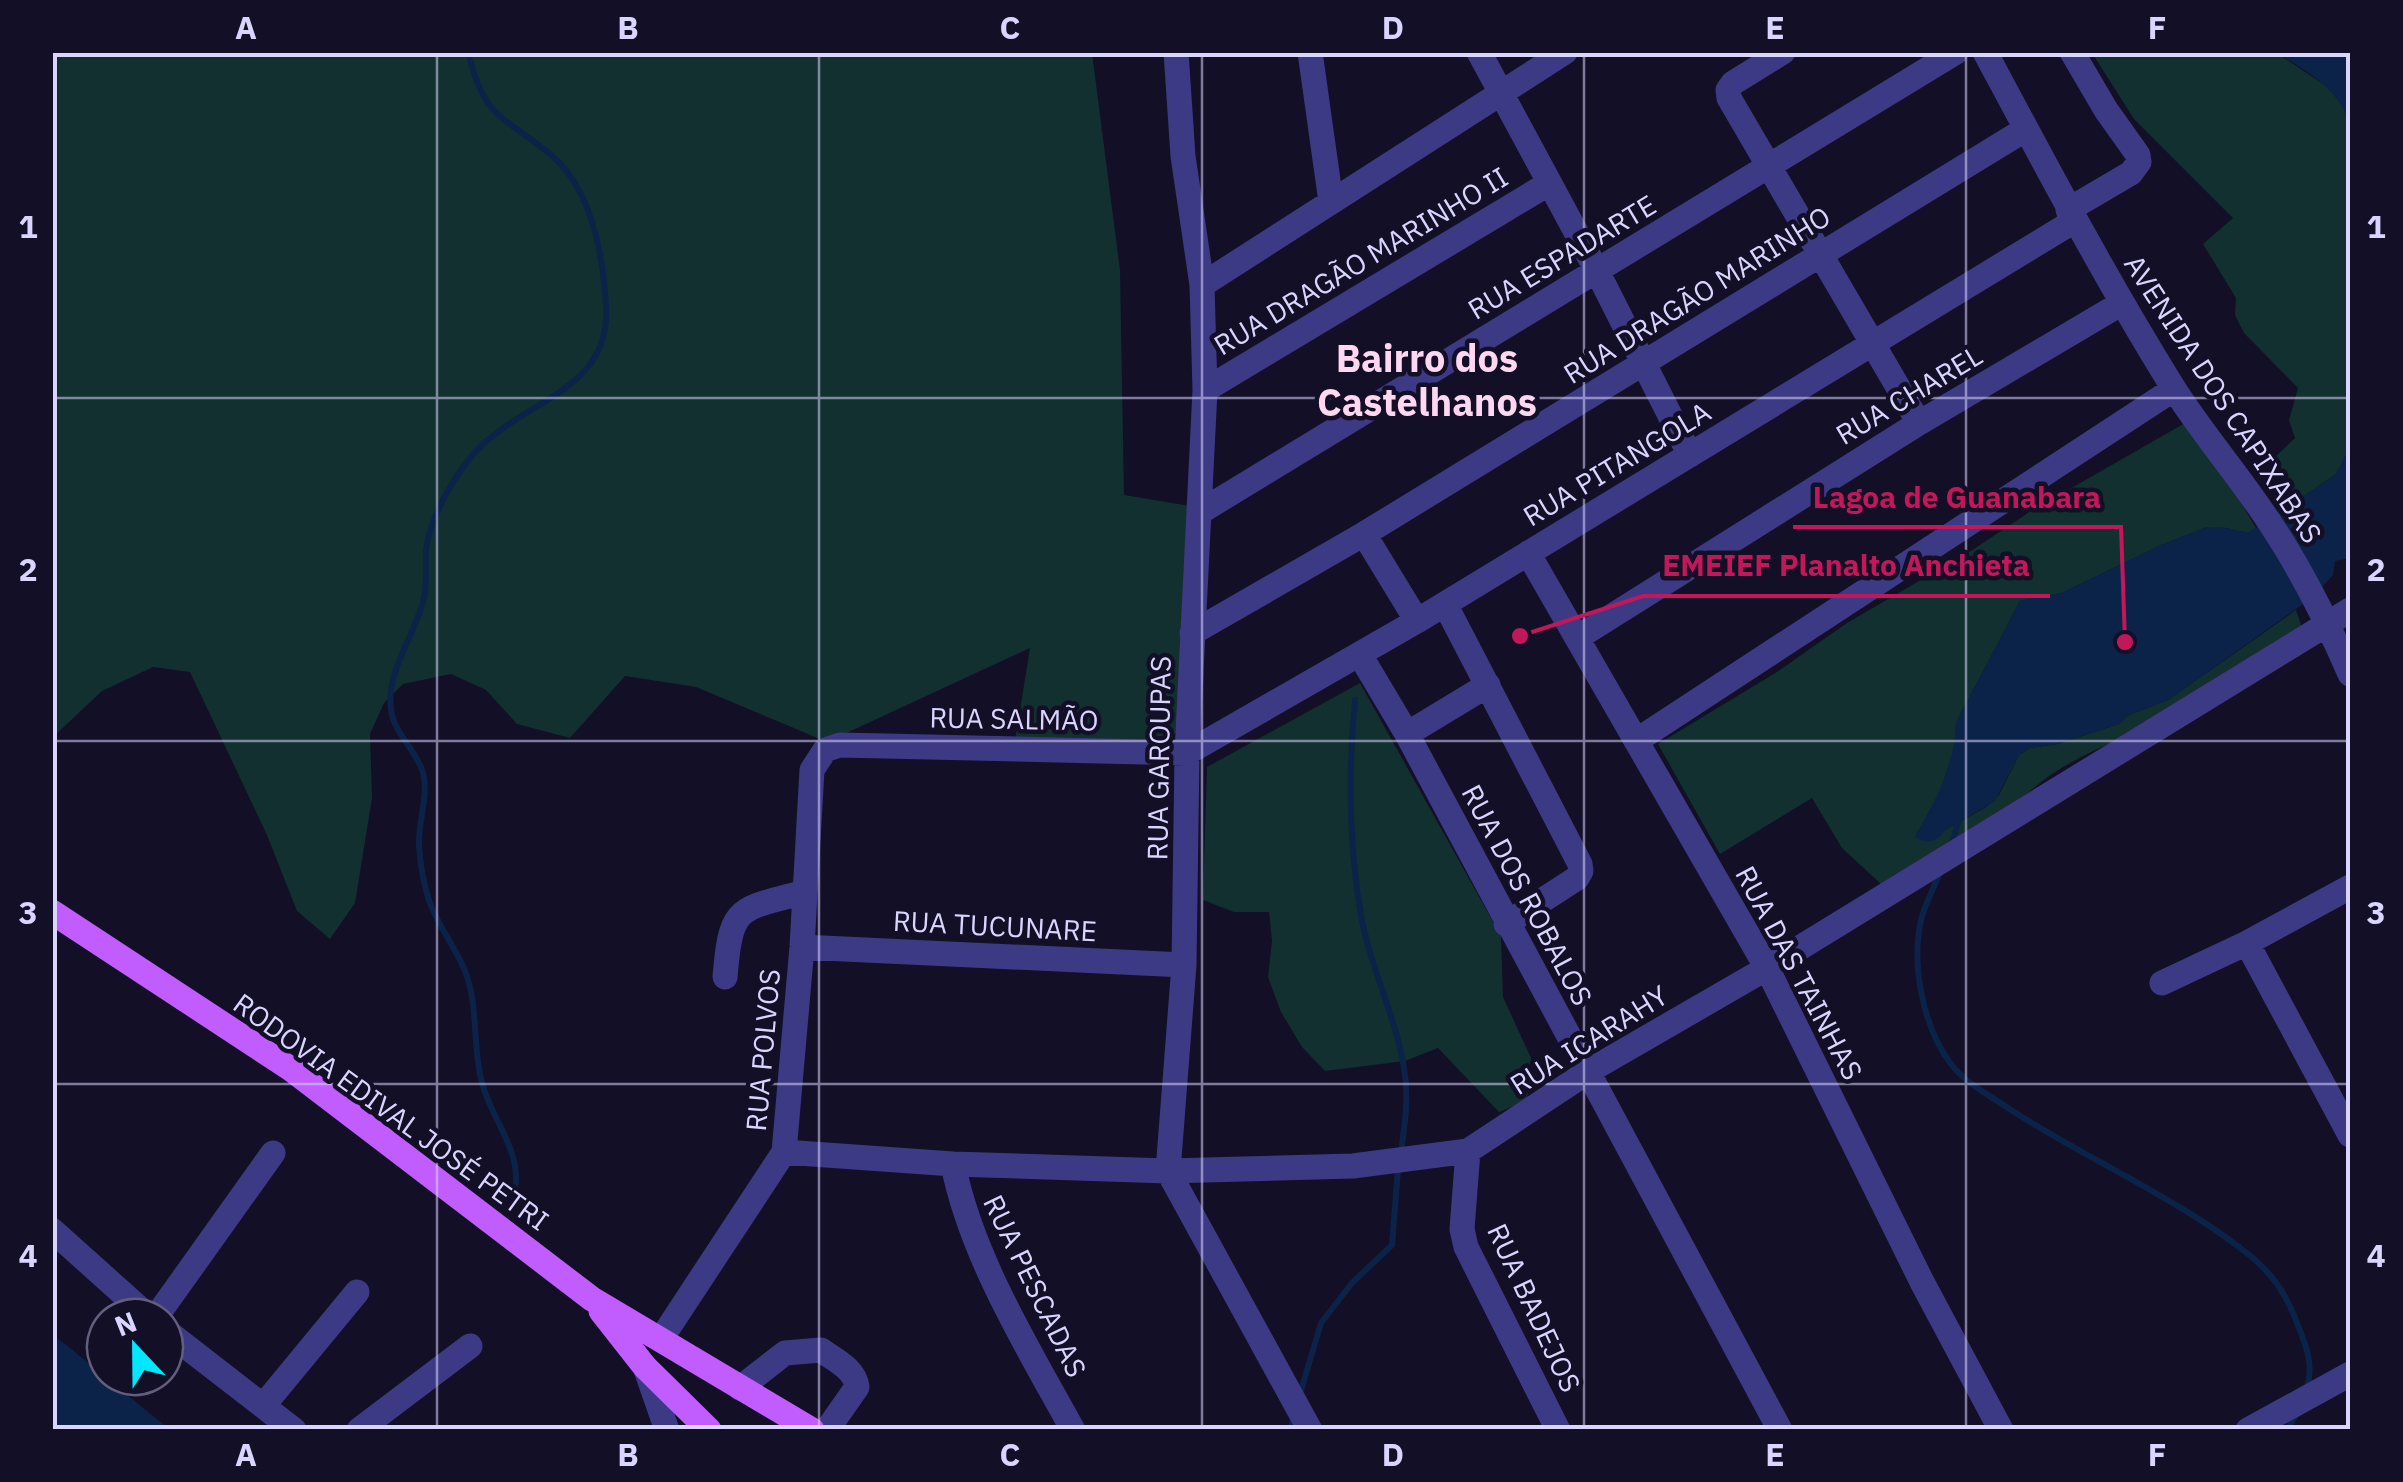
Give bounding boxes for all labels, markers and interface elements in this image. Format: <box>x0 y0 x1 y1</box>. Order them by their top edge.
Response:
text: A <box>235 6 257 48</box>
text: B <box>617 6 639 48</box>
text: C <box>1000 6 1020 48</box>
text: D <box>1382 6 1404 48</box>
text: E <box>1765 6 1785 48</box>
text: F <box>2148 6 2166 48</box>
street label: RUA DRAGÃO MARINHO II <box>1207 158 1515 363</box>
street label: RUA ESPADARTE <box>1461 186 1663 327</box>
street label: RUA DRAGÃO MARINHO <box>1556 197 1837 392</box>
text: 1 <box>18 205 38 247</box>
text: 1 <box>2366 205 2386 247</box>
street label: AVENIDA DOS CAPIXABAS <box>2116 247 2331 550</box>
district label: Bairro dos Castelhanos <box>1317 333 1537 426</box>
street label: RUA CHAREL <box>1829 336 1989 453</box>
street label: RUA PITANGOLA <box>1516 393 1717 534</box>
callout: Lagoa de Guanabara <box>1793 467 2121 527</box>
text: Lagoa de Guanabara <box>1813 477 2101 516</box>
callout: EMEIEF Planalto Anchieta <box>1643 536 2050 596</box>
text: EMEIEF Planalto Anchieta <box>1662 545 2030 584</box>
text: 2 <box>18 548 38 590</box>
text: 2 <box>2366 548 2386 590</box>
street label: RUA GAROUPAS <box>1138 655 1179 861</box>
street label: RUA SALMÃO <box>929 699 1099 738</box>
street label: RUA DOS ROBALOS <box>1454 778 1601 1012</box>
street label: RUA DAS TAINHAS <box>1727 859 1871 1086</box>
text: 3 <box>18 891 38 933</box>
text: 3 <box>2366 891 2386 933</box>
street label: RUA TUCUNARE <box>892 902 1098 949</box>
street label: RUA POLVOS <box>737 967 788 1133</box>
street label: RUA ICARAHY <box>1503 976 1675 1103</box>
street label: RODOVIA EDIVAL JOSÉ PETRI <box>226 985 556 1239</box>
street label: RUA PESCADAS <box>975 1189 1096 1383</box>
street label: RUA BADEJOS <box>1479 1218 1590 1398</box>
text: 4 <box>18 1234 38 1276</box>
text: 4 <box>2366 1234 2386 1276</box>
north arrow <box>85 1297 185 1397</box>
text: N <box>109 1302 142 1344</box>
text: A <box>235 1433 257 1475</box>
text: B <box>617 1433 639 1475</box>
text: C <box>1000 1433 1020 1475</box>
text: D <box>1382 1433 1404 1475</box>
text: E <box>1765 1433 1785 1475</box>
text: F <box>2148 1433 2166 1475</box>

